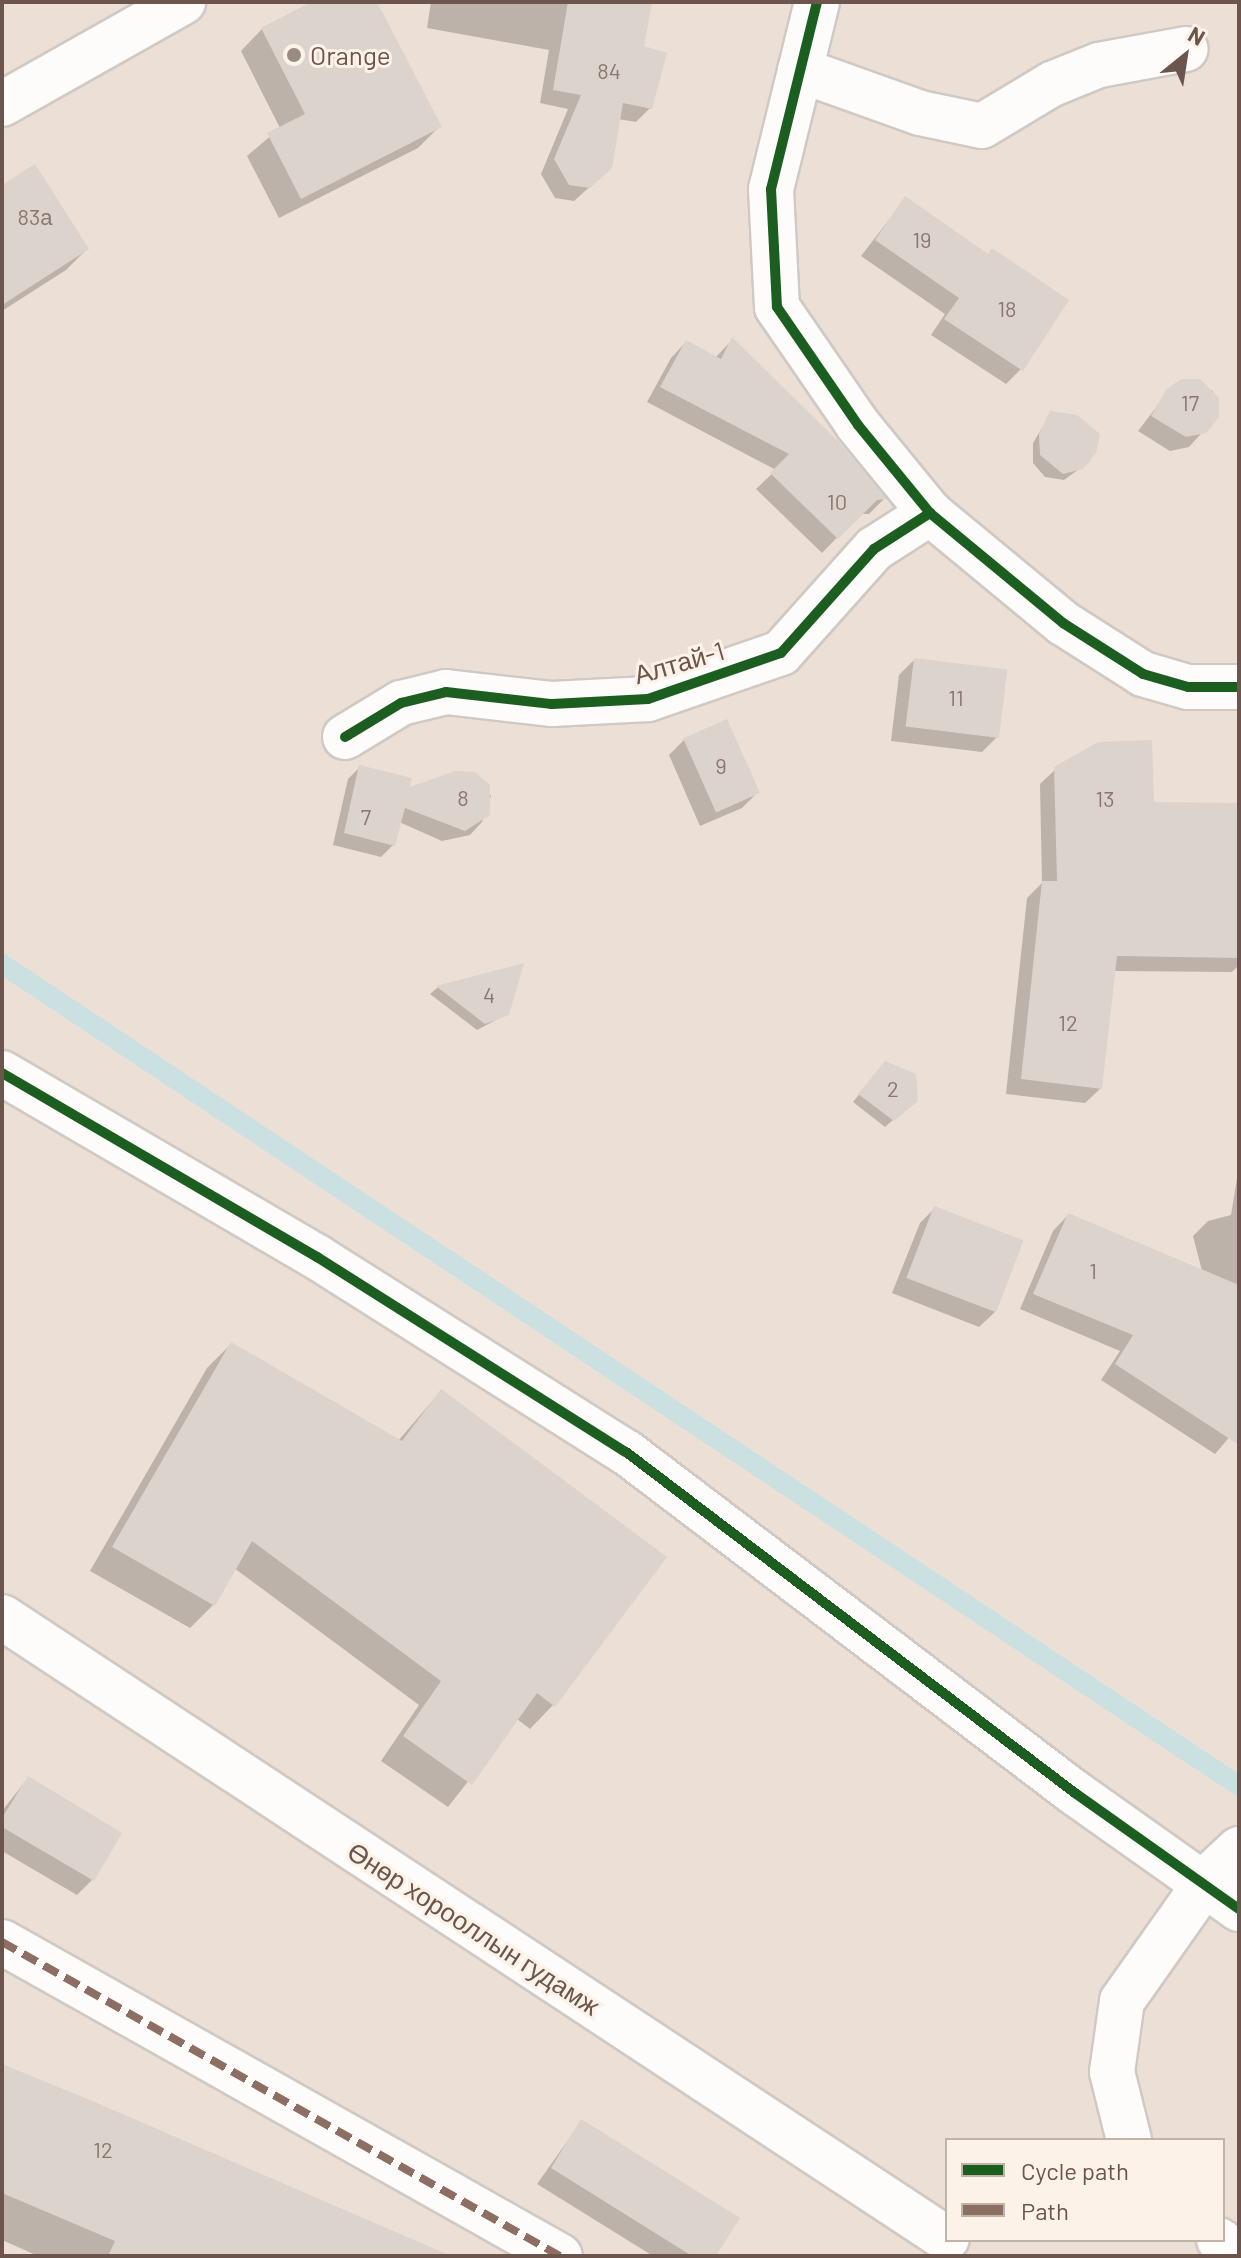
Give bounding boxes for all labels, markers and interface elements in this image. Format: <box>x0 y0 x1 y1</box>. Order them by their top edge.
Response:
north arrow <box>1145 16 1225 96</box>
text: N <box>1184 20 1210 50</box>
place label: Orange <box>310 39 391 71</box>
marker: Orange <box>285 46 303 64</box>
house number: 84 <box>597 58 621 84</box>
house number: 83а <box>17 204 53 230</box>
house number: 19 <box>912 227 932 253</box>
house number: 18 <box>997 296 1017 322</box>
house number: 17 <box>1181 390 1199 416</box>
house number: 10 <box>827 489 847 515</box>
street label: Алтай-1 <box>630 634 728 690</box>
house number: 11 <box>948 685 964 711</box>
house number: 9 <box>715 753 727 779</box>
house number: 8 <box>457 785 469 811</box>
house number: 13 <box>1095 786 1115 812</box>
house number: 7 <box>361 804 371 830</box>
house number: 4 <box>483 982 495 1008</box>
house number: 12 <box>1058 1010 1078 1036</box>
house number: 2 <box>887 1076 899 1102</box>
house number: 1 <box>1089 1258 1097 1284</box>
street label: Өнөр хорооллын гудамж <box>342 1835 606 2021</box>
house number: 12 <box>93 2137 113 2163</box>
legend <box>945 2138 1225 2242</box>
text: Cycle path <box>1021 2156 1129 2185</box>
text: Path <box>1021 2196 1069 2225</box>

